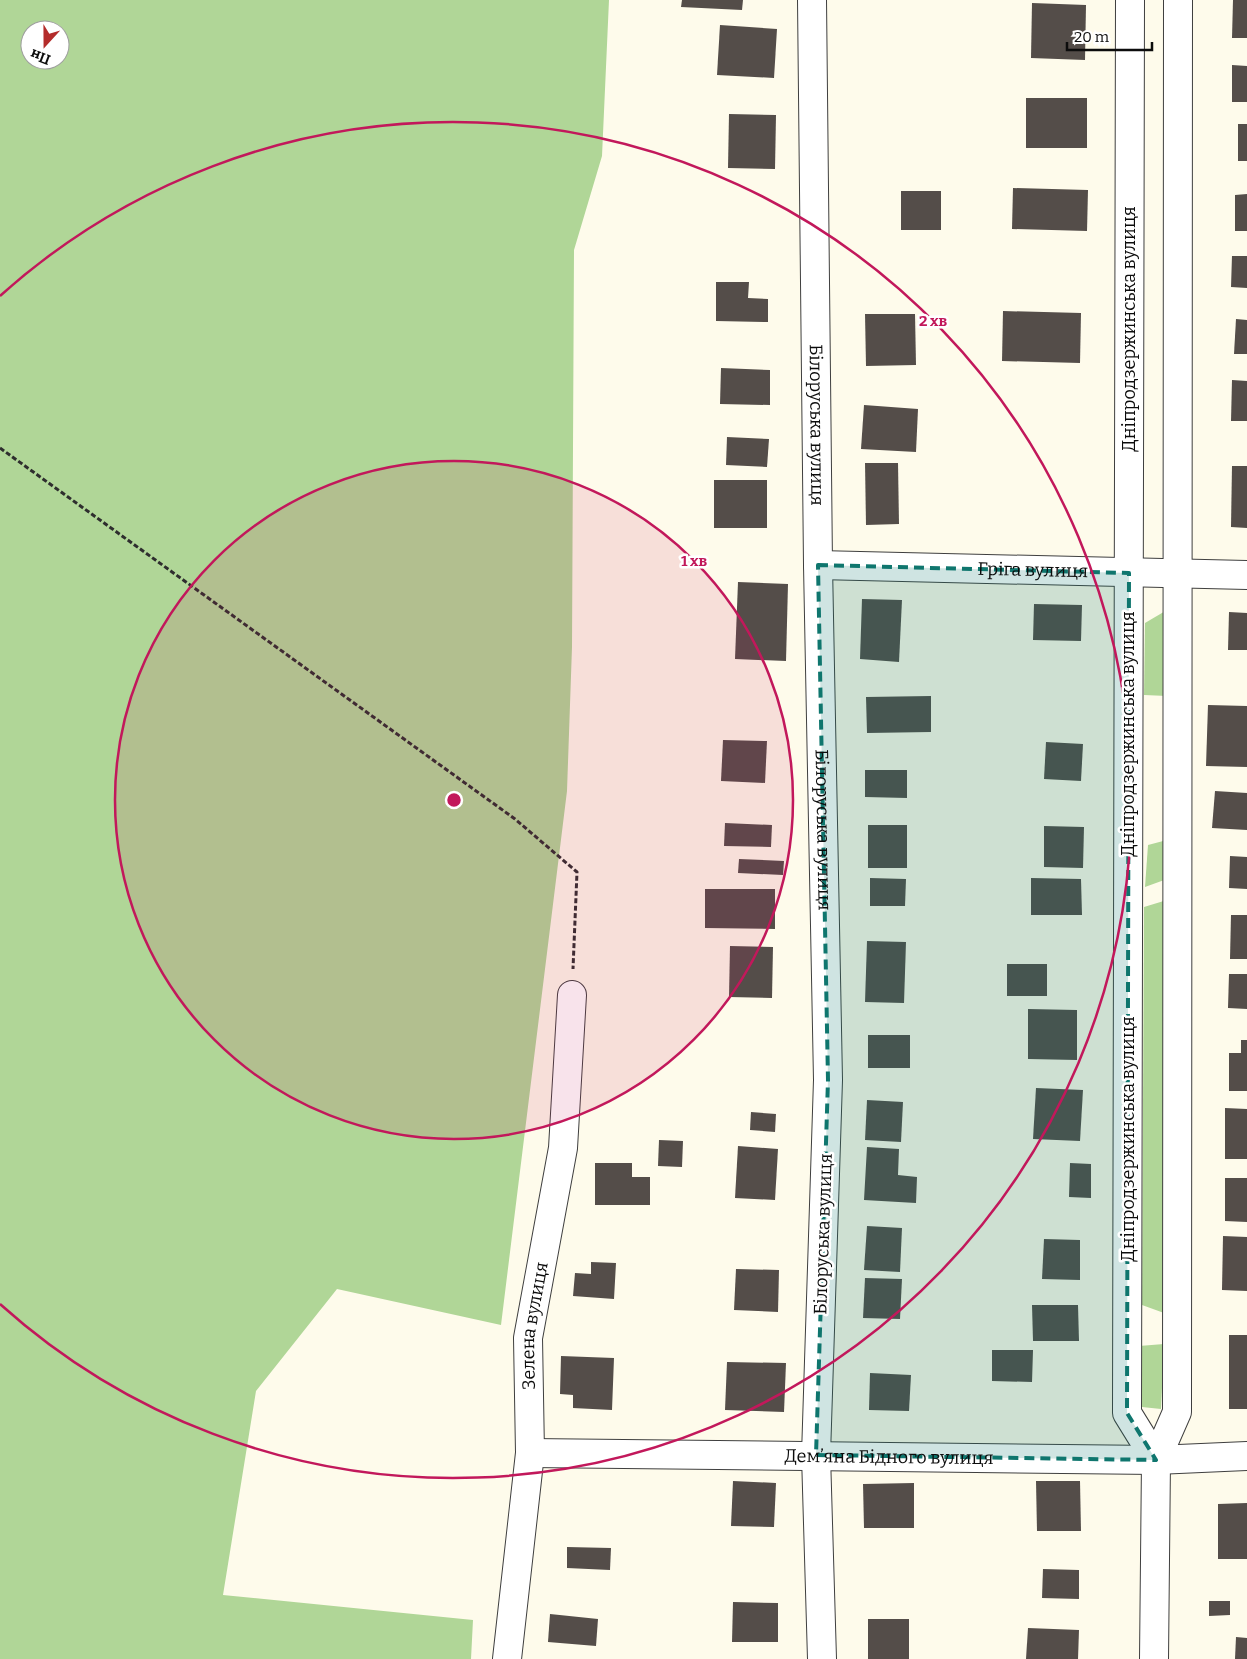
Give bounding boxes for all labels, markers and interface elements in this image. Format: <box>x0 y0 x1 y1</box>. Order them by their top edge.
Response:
north arrow <box>20 20 70 70</box>
scale bar <box>1067 20 1152 52</box>
text: 20 m <box>1074 28 1110 46</box>
text: Пн <box>28 45 53 68</box>
street label: Дніпродзержинська вулиця <box>1118 206 1140 452</box>
text: 2 хв <box>919 312 947 330</box>
street label: Білоруська вулиця <box>805 344 828 506</box>
text: 1 хв <box>681 552 707 570</box>
street label: Гріга вулиця <box>977 558 1088 582</box>
street label: Дніпродзержинська вулиця <box>1117 611 1139 857</box>
street label: Білоруська вулиця <box>811 749 836 911</box>
centre of rings <box>445 791 463 809</box>
street label: Дніпродзержинська вулиця <box>1117 1016 1139 1262</box>
street label: Білоруська вулиця <box>809 1153 837 1315</box>
street label: Зелена вулиця <box>517 1260 553 1390</box>
street label: Дем’яна Бідного вулиця <box>784 1445 994 1469</box>

